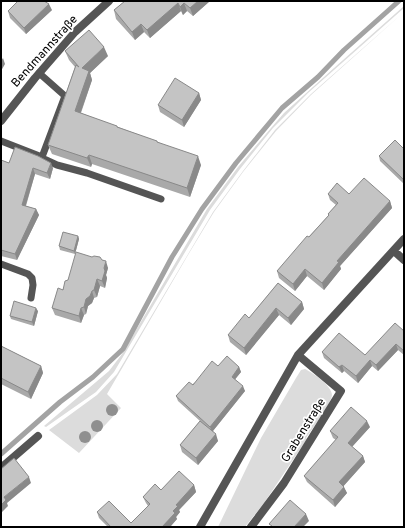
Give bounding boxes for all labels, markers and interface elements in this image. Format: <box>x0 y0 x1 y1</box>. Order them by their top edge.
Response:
street label: Bendmannstraße <box>8 12 81 91</box>
street label: Grabenstraße <box>278 395 330 466</box>

